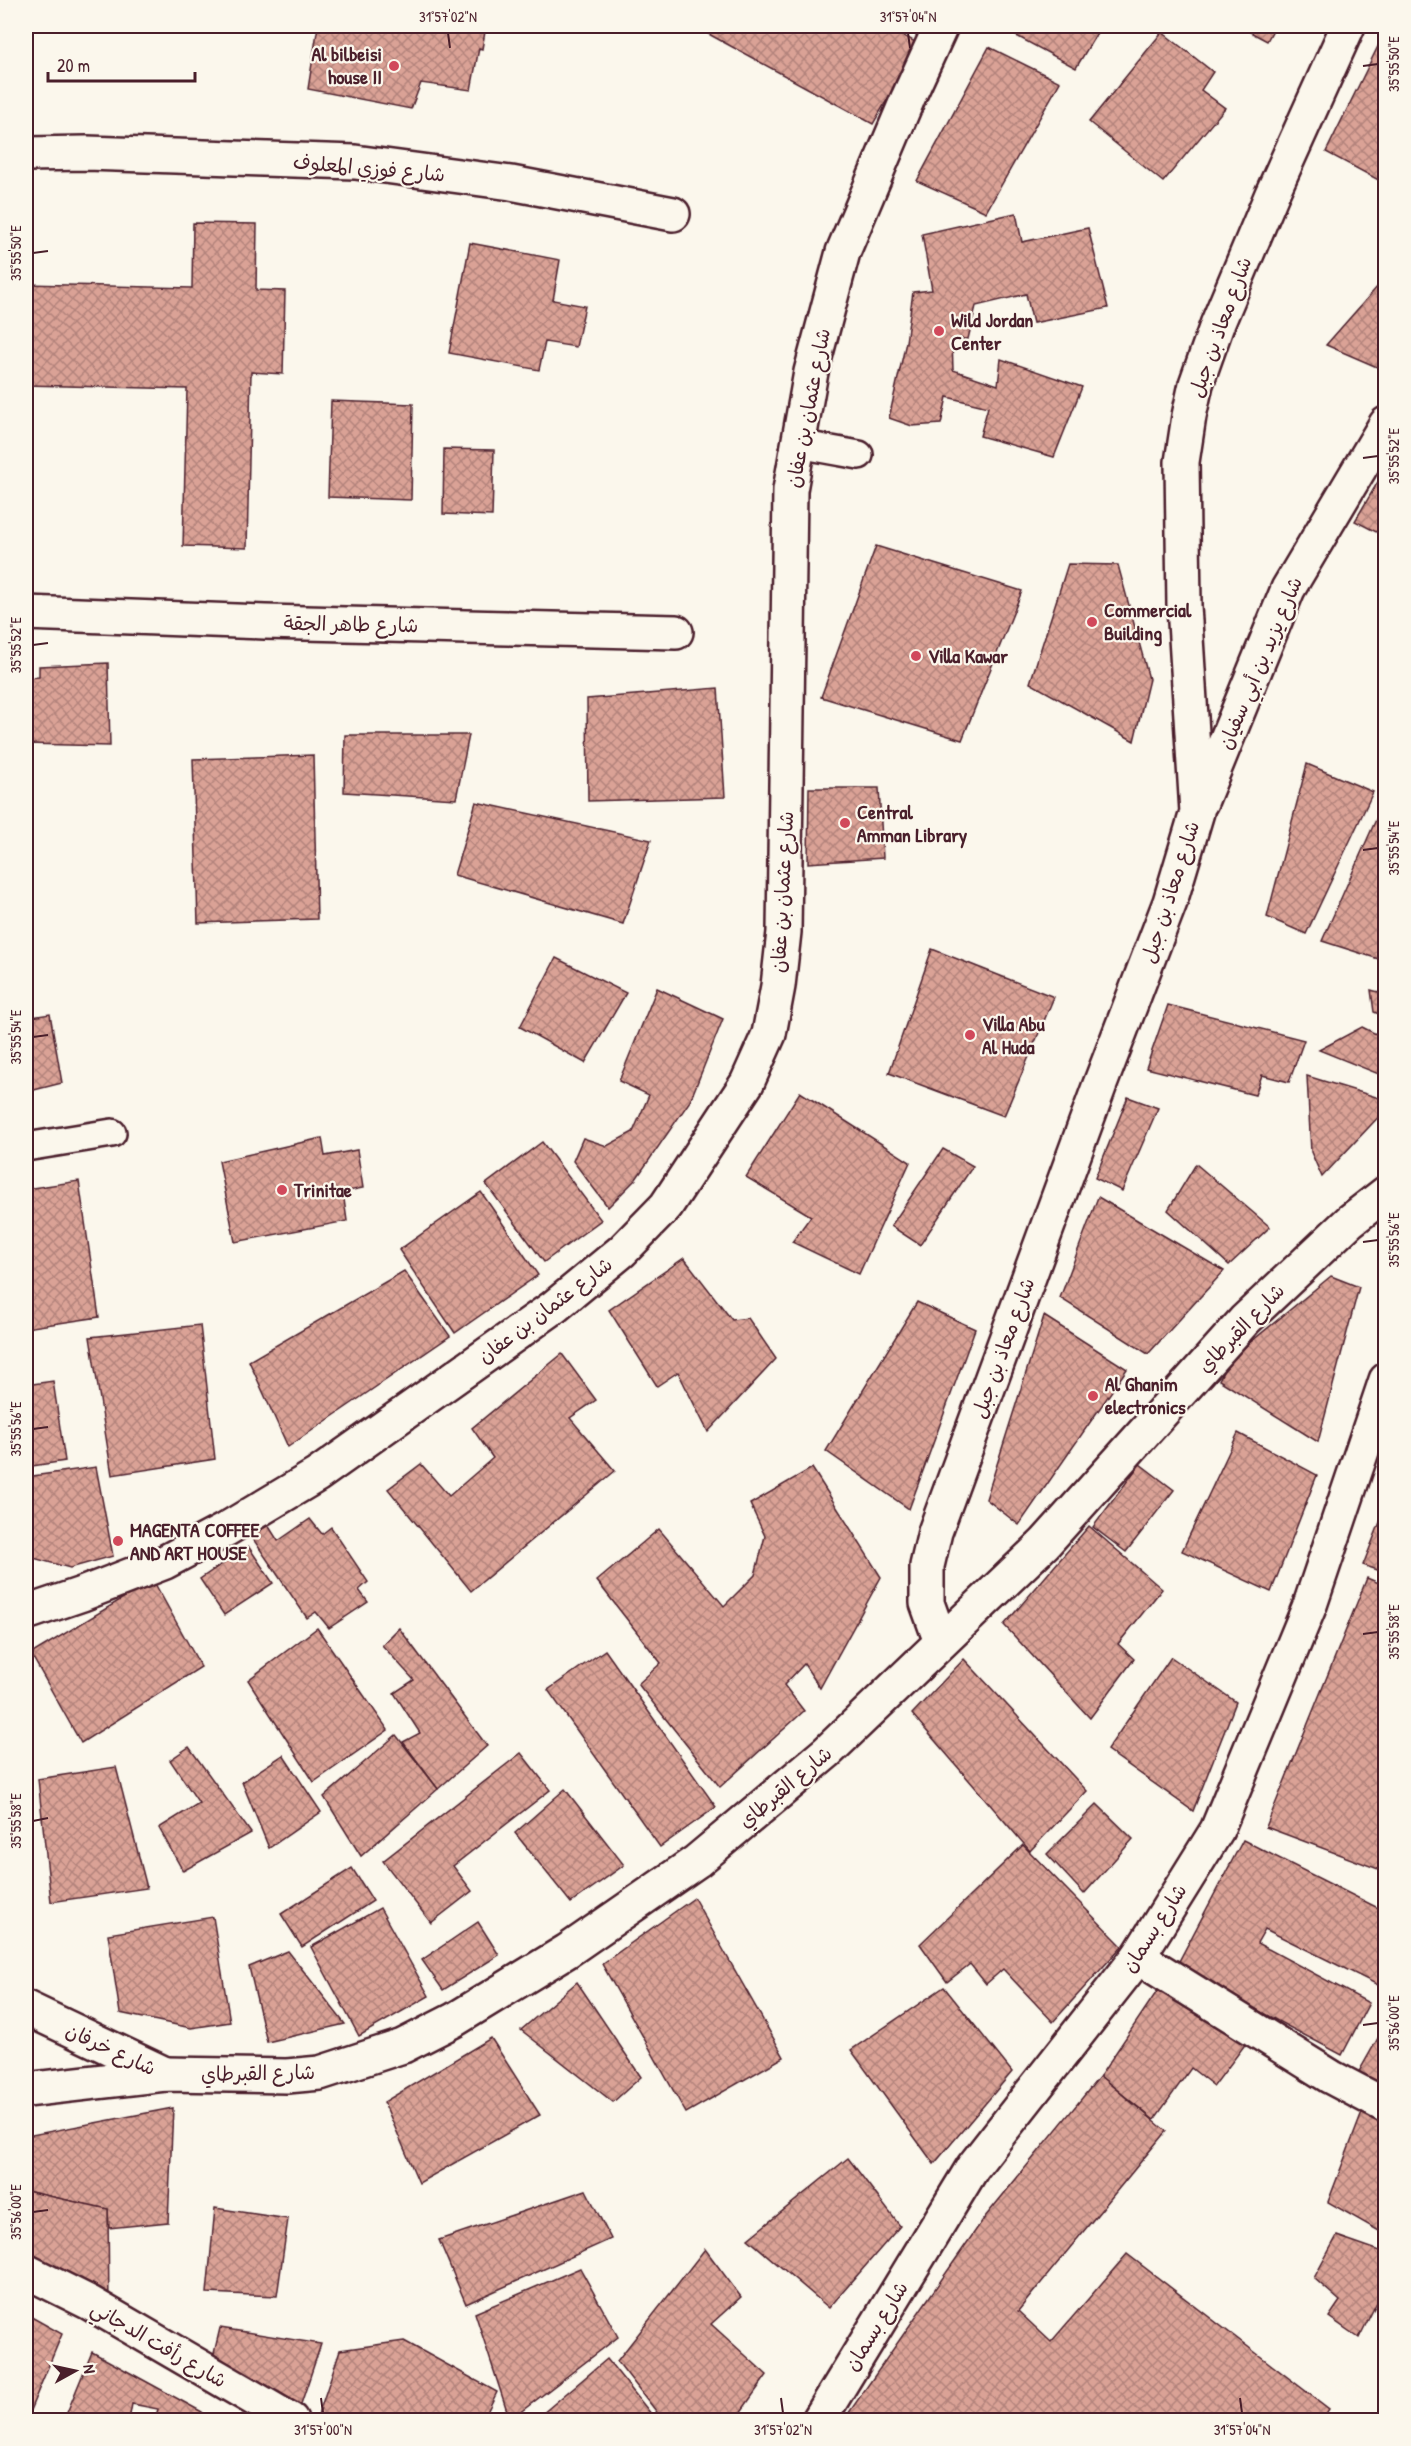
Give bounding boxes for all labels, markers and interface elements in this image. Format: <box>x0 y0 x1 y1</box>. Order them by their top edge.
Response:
text: 31°57'02"N <box>419 6 477 27</box>
text: 31°57'04"N <box>880 6 936 27</box>
text: 35°55'50"E <box>1383 36 1404 92</box>
place label: Al bilbeisi house II <box>311 40 382 90</box>
scale bar <box>48 45 195 83</box>
text: 20 m <box>57 53 90 78</box>
marker: Al bilbeisi house II <box>387 59 401 73</box>
street label: شارع فوزي المعلوف <box>292 147 446 190</box>
text: 35°55'50"E <box>5 225 26 281</box>
street label: شارع معاذ بن جبل <box>1182 253 1258 401</box>
place label: Wild Jordan Center <box>951 306 1033 356</box>
marker: Wild Jordan Center <box>932 324 946 338</box>
street label: شارع عثمان بن عفان <box>779 326 837 490</box>
text: 35°55'52"E <box>1383 428 1404 484</box>
street label: شارع يزيد بن أبي سفيان <box>1211 572 1313 755</box>
place label: Commercial Building <box>1104 596 1192 647</box>
street label: شارع طاهر الجقة <box>283 609 419 639</box>
marker: Commercial Building <box>1085 615 1099 629</box>
text: 35°55'52"E <box>5 617 26 673</box>
place label: Villa Kawar <box>928 642 1008 669</box>
marker: Villa Kawar <box>909 649 923 663</box>
place label: Central Amman Library <box>857 798 968 849</box>
street label: شارع عثمان بن عفان <box>764 810 800 974</box>
marker: Central Amman Library <box>838 816 852 830</box>
street label: شارع معاذ بن جبل <box>1134 817 1206 967</box>
text: 35°55'54"E <box>1383 820 1404 875</box>
text: 35°55'54"E <box>5 1009 26 1064</box>
place label: Villa Abu Al Huda <box>982 1010 1046 1060</box>
marker: Villa Abu Al Huda <box>963 1028 977 1042</box>
place label: Trinitae <box>293 1176 352 1203</box>
marker: Trinitae <box>275 1183 289 1197</box>
text: 35°55'56"E <box>1383 1212 1404 1268</box>
street label: شارع عثمان بن عفان <box>472 1250 618 1370</box>
street label: شارع معاذ بن جبل <box>965 1274 1041 1422</box>
street label: شارع القبرطاي <box>1191 1277 1292 1380</box>
place label: Al Ghanim electronics <box>1105 1370 1186 1420</box>
marker: Al Ghanim electronics <box>1086 1389 1100 1403</box>
text: 35°55'56"E <box>5 1401 26 1457</box>
place label: MAGENTA COFFEE AND ART HOUSE <box>130 1516 259 1566</box>
marker: MAGENTA COFFEE AND ART HOUSE <box>111 1534 125 1548</box>
text: 35°55'58"E <box>1383 1604 1404 1660</box>
street label: شارع القبرطاي <box>732 1740 838 1835</box>
text: 35°55'58"E <box>5 1793 26 1849</box>
street label: شارع بسمان <box>1115 1878 1193 1978</box>
text: 35°56'00"E <box>1383 1995 1404 2051</box>
street label: شارع خرفان <box>61 2016 161 2082</box>
street label: شارع القبرطاي <box>201 2058 315 2089</box>
text: 35°56'00"E <box>5 2184 26 2240</box>
street label: شارع بسمان <box>837 2276 915 2376</box>
street label: شارع رأفت الدجاني <box>84 2294 232 2398</box>
north arrow <box>45 2341 105 2401</box>
text: N <box>78 2363 101 2375</box>
text: 31°57'00"N <box>294 2419 352 2440</box>
text: 31°57'02"N <box>754 2419 812 2440</box>
text: 31°57'04"N <box>1214 2419 1270 2440</box>

